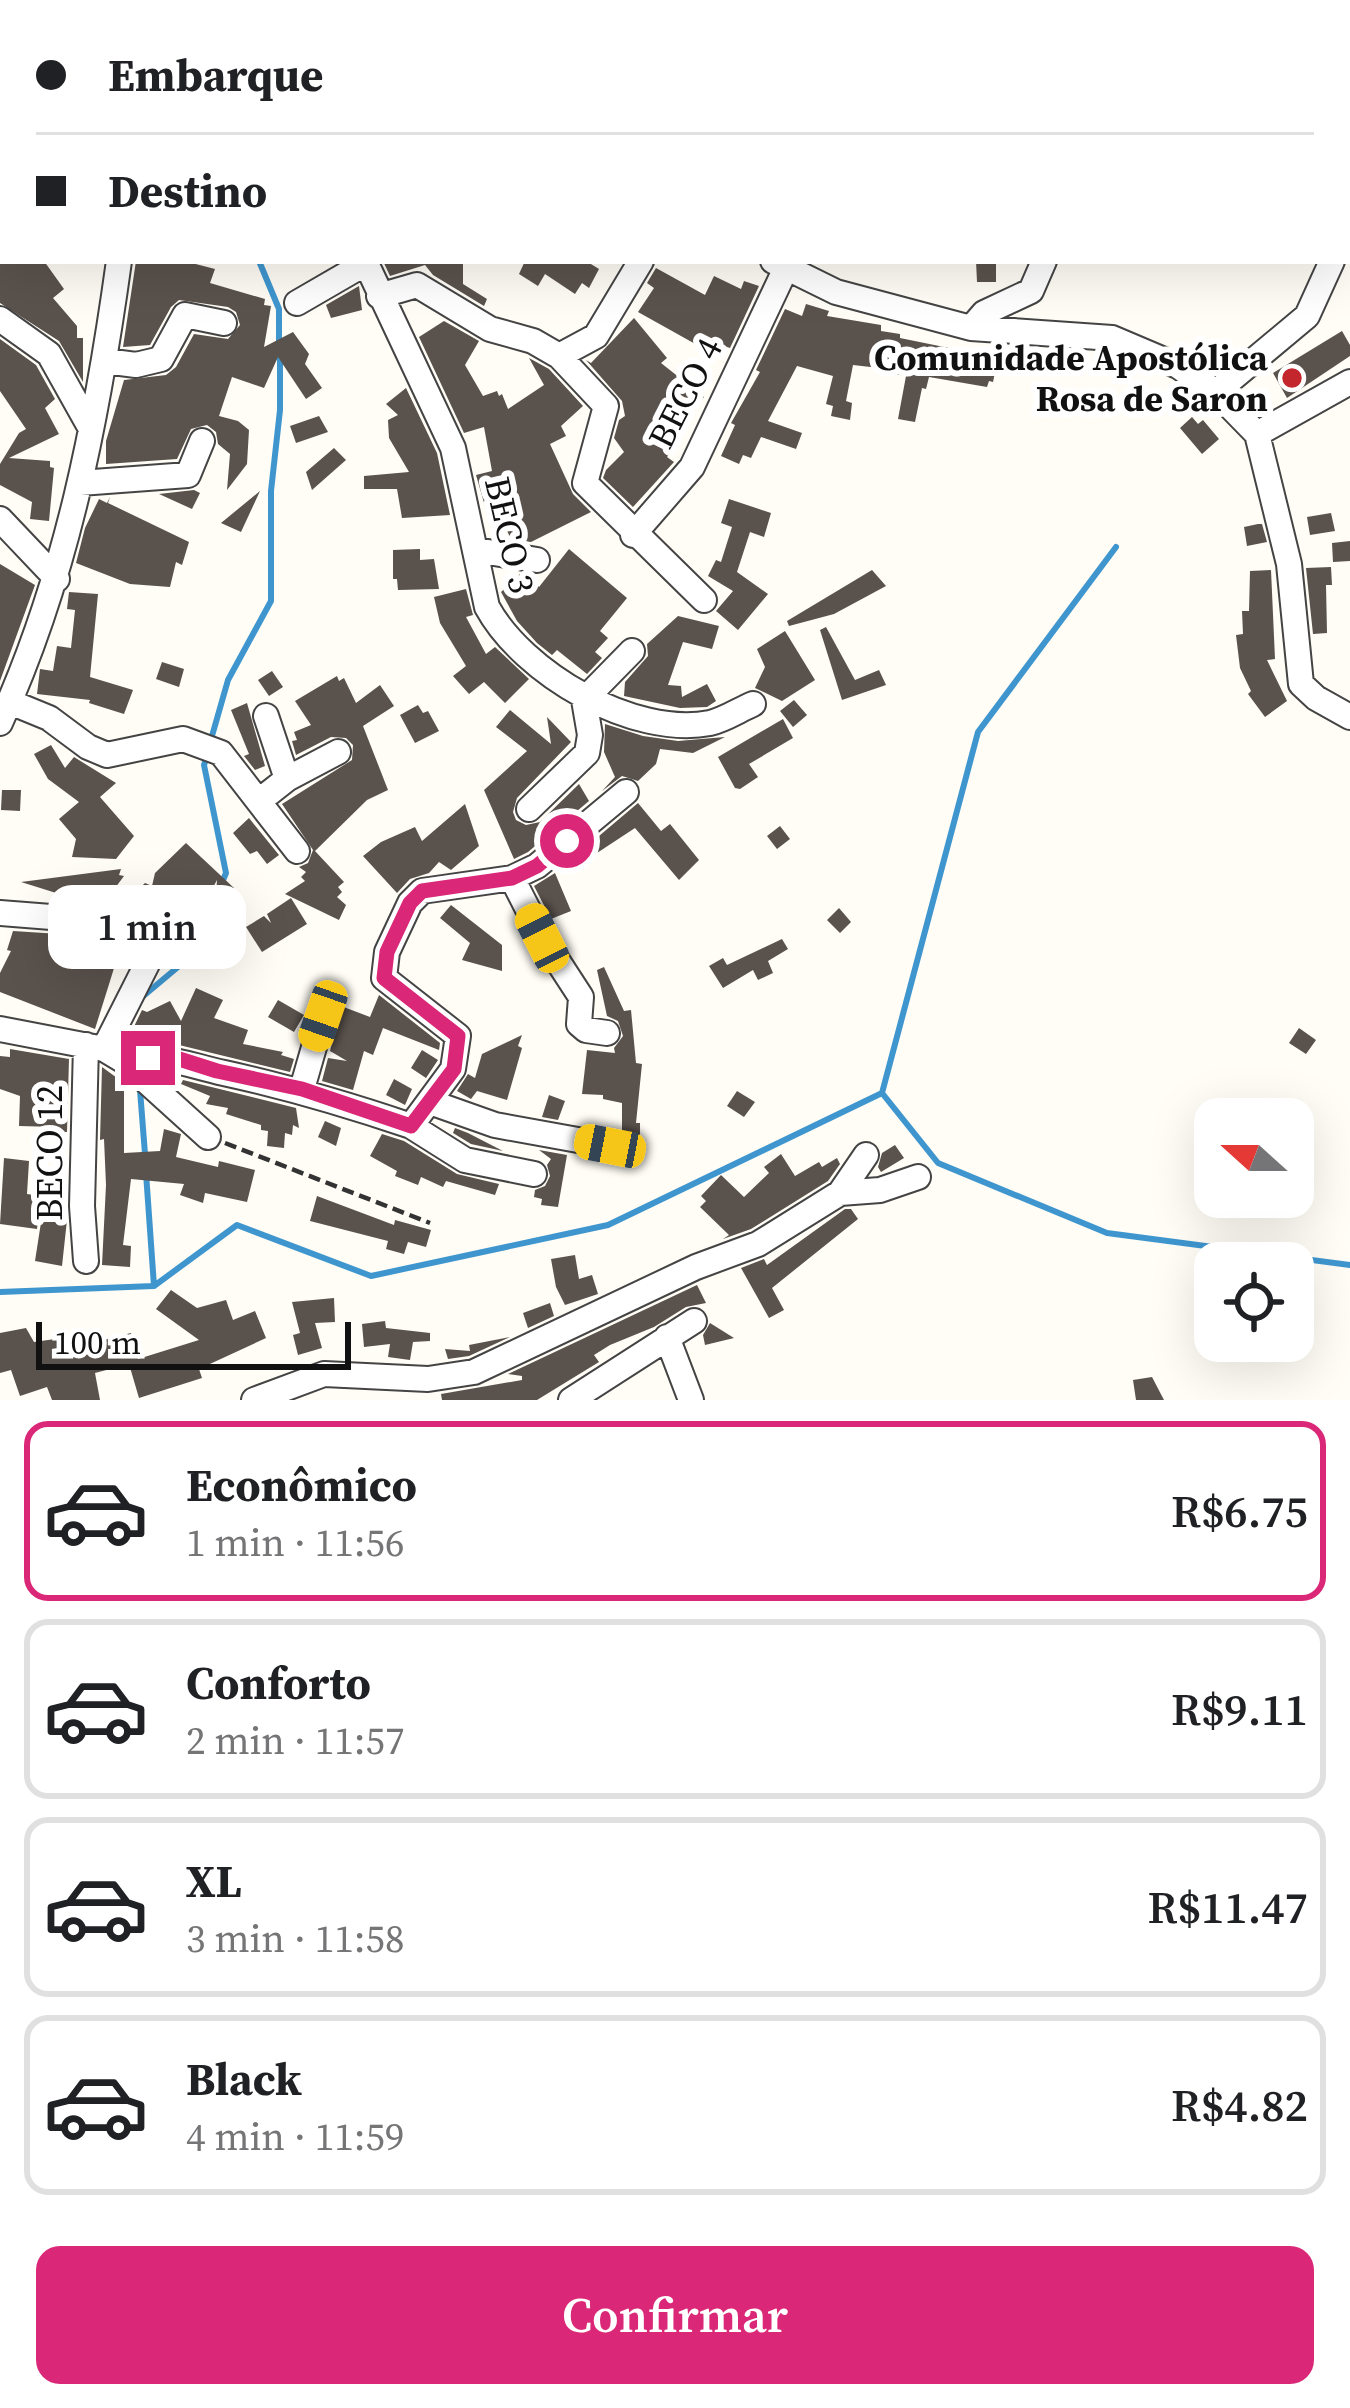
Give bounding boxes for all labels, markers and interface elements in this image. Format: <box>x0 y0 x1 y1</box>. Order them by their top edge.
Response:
text: Embarque <box>108 44 323 106</box>
text: Destino <box>108 160 267 222</box>
street label: BECO 4 <box>636 329 734 457</box>
place label: Comunidade Apostólica Rosa de Saron <box>874 333 1269 423</box>
marker: Comunidade Apostólica Rosa de Saron <box>1279 365 1305 391</box>
street label: BECO 3 <box>473 472 547 598</box>
route start <box>540 814 594 868</box>
callout: 1 min <box>49 884 247 968</box>
car <box>510 898 574 978</box>
text: 1 min <box>97 900 197 953</box>
car <box>294 976 352 1056</box>
route end <box>121 1031 175 1085</box>
street label: BECO 12 <box>25 1085 74 1221</box>
north arrow <box>1194 1098 1314 1218</box>
map controls <box>1194 1098 1314 1362</box>
car <box>571 1121 649 1171</box>
button: locate <box>1194 1242 1314 1362</box>
scale bar <box>36 1316 351 1369</box>
text: 100 m <box>54 1320 141 1365</box>
text: Econômico <box>186 1454 417 1516</box>
icon: car <box>42 1457 150 1565</box>
text: R$6.75 <box>1171 1480 1308 1542</box>
text: 1 min · 11:56 <box>186 1516 405 1569</box>
text: Conforto <box>186 1652 371 1714</box>
icon: car <box>42 1655 150 1763</box>
text: R$9.11 <box>1171 1678 1308 1740</box>
text: 2 min · 11:57 <box>186 1714 405 1767</box>
text: XL <box>186 1850 242 1912</box>
icon: car <box>42 1853 150 1961</box>
text: R$11.47 <box>1148 1876 1308 1938</box>
text: 3 min · 11:58 <box>186 1912 405 1965</box>
text: Black <box>186 2048 302 2110</box>
icon: car <box>42 2051 150 2159</box>
text: R$4.82 <box>1171 2074 1308 2136</box>
text: 4 min · 11:59 <box>186 2110 405 2163</box>
button: Confirmar <box>36 2246 1314 2384</box>

